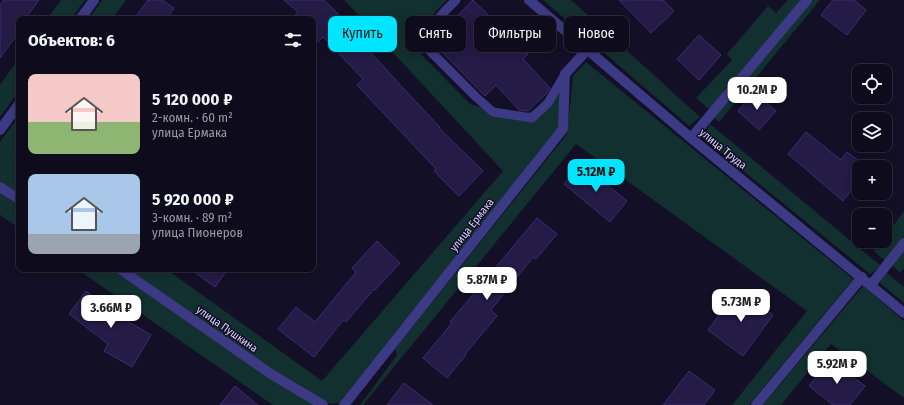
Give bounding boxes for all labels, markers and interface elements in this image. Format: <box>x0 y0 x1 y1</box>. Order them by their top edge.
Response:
chip: Купить <box>328 16 397 52</box>
chip: Снять <box>405 16 466 52</box>
chip: Фильтры <box>474 16 556 52</box>
chip: Новое <box>564 16 629 52</box>
icon: filters <box>282 29 304 51</box>
text: Объектов: 6 <box>28 30 115 51</box>
map controls <box>852 64 892 248</box>
button: locate <box>852 64 892 104</box>
pin: 10.2M ₽ <box>720 77 794 111</box>
text: 10.2M ₽ <box>737 82 777 97</box>
text: 5 120 000 ₽ <box>152 89 232 110</box>
icon: home <box>60 90 108 138</box>
text: 2-комн. · 60 m² <box>152 110 233 125</box>
button: layers <box>852 112 892 152</box>
text: улица Ермака <box>152 125 227 140</box>
street label: улица Труда <box>697 126 749 172</box>
pin: 5.12M ₽ <box>559 159 633 193</box>
button: + <box>852 160 892 200</box>
text: 5.12M ₽ <box>577 164 615 179</box>
text: 5 920 000 ₽ <box>152 189 234 210</box>
icon: home <box>60 190 108 238</box>
street label: улица Ермака <box>447 196 497 254</box>
button: − <box>852 208 892 248</box>
text: 3-комн. · 89 m² <box>152 210 232 225</box>
text: улица Пионеров <box>152 225 243 240</box>
pin: 5.87M ₽ <box>450 267 524 301</box>
text: 5.87M ₽ <box>467 272 507 287</box>
pin: 5.73M ₽ <box>704 289 778 323</box>
text: 5.73M ₽ <box>721 294 761 309</box>
pin: 3.66M ₽ <box>74 295 148 329</box>
text: 3.66M ₽ <box>90 300 132 315</box>
street label: улица Пушкина <box>194 303 260 355</box>
pin: 5.92M ₽ <box>800 351 874 385</box>
text: 5.92M ₽ <box>817 356 857 371</box>

